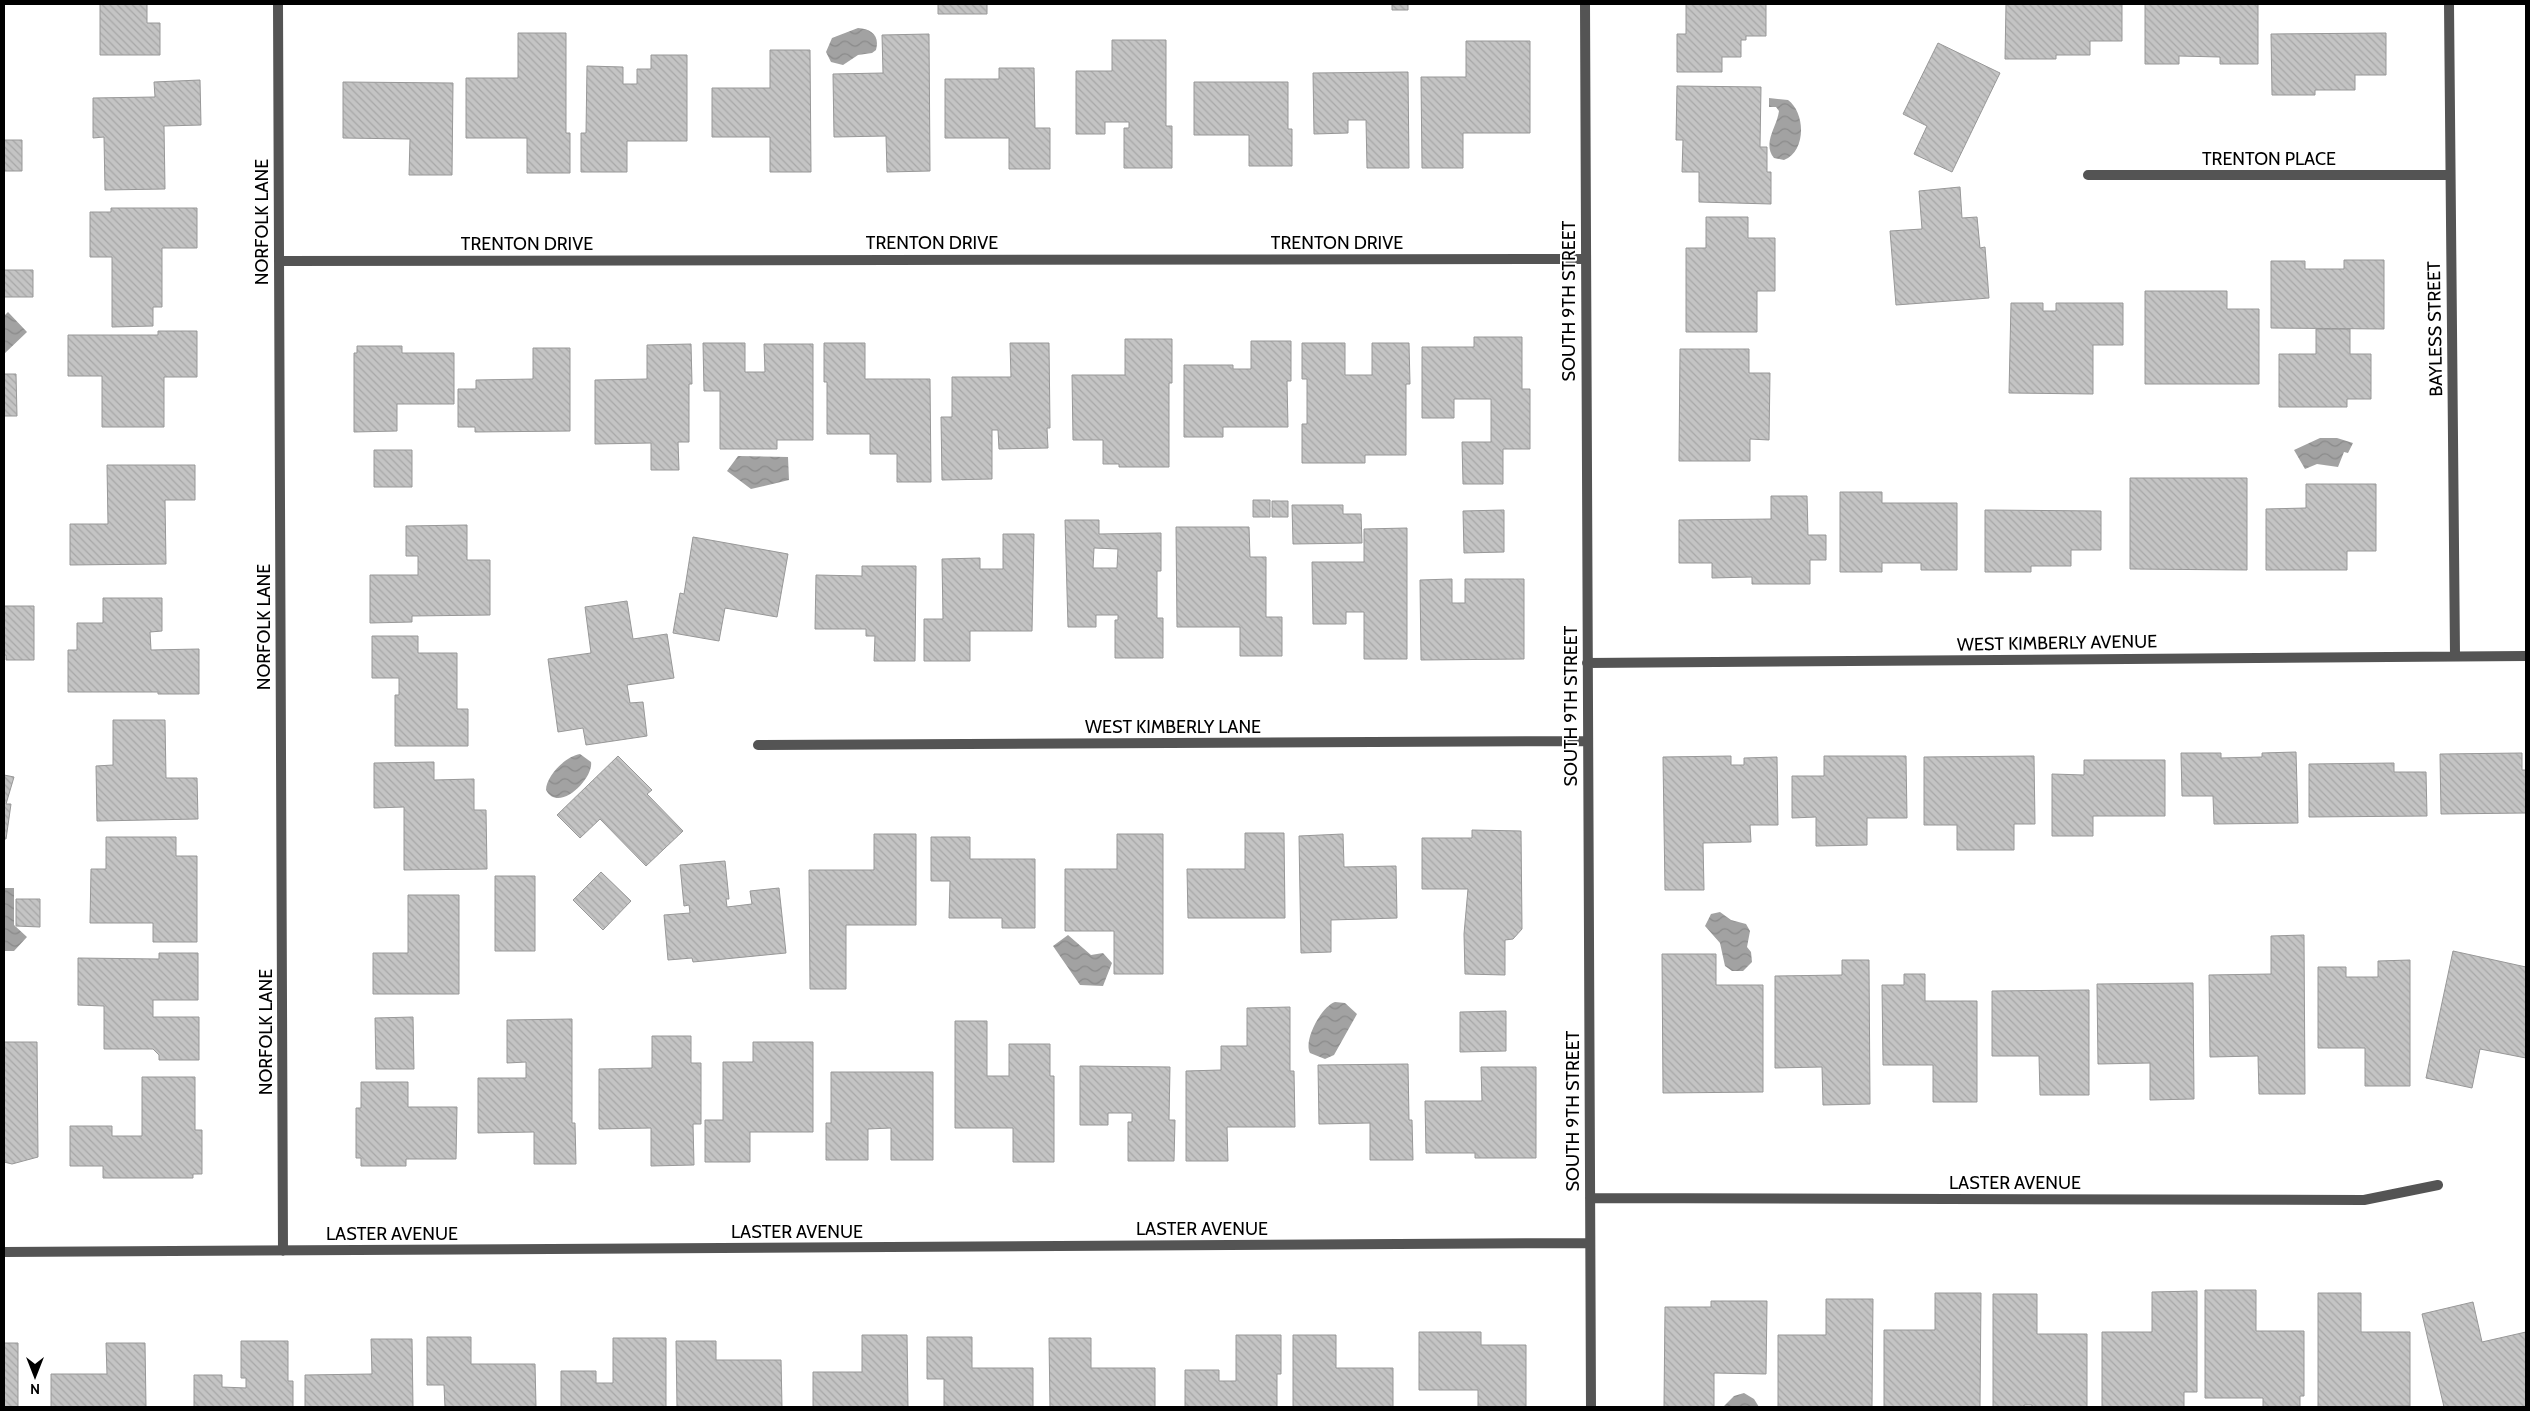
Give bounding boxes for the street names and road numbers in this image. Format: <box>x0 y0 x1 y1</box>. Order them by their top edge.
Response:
street label: TRENTON PLACE <box>2202 148 2336 170</box>
street label: NORFOLK LANE <box>251 159 273 285</box>
street label: SOUTH 9TH STREET <box>1558 220 1580 381</box>
street label: TRENTON DRIVE <box>866 232 998 254</box>
street label: TRENTON DRIVE <box>1271 232 1403 254</box>
street label: TRENTON DRIVE <box>461 233 593 255</box>
street label: BAYLESS STREET <box>2423 261 2447 397</box>
street label: NORFOLK LANE <box>253 564 275 690</box>
street label: SOUTH 9TH STREET <box>1560 625 1582 786</box>
street label: WEST KIMBERLY AVENUE <box>1957 630 2157 656</box>
street label: WEST KIMBERLY LANE <box>1085 716 1261 738</box>
street label: NORFOLK LANE <box>255 969 277 1095</box>
street label: SOUTH 9TH STREET <box>1562 1030 1584 1191</box>
street label: LASTER AVENUE <box>1949 1172 2081 1194</box>
street label: LASTER AVENUE <box>1136 1218 1268 1240</box>
street label: LASTER AVENUE <box>731 1221 863 1243</box>
street label: LASTER AVENUE <box>326 1223 458 1245</box>

